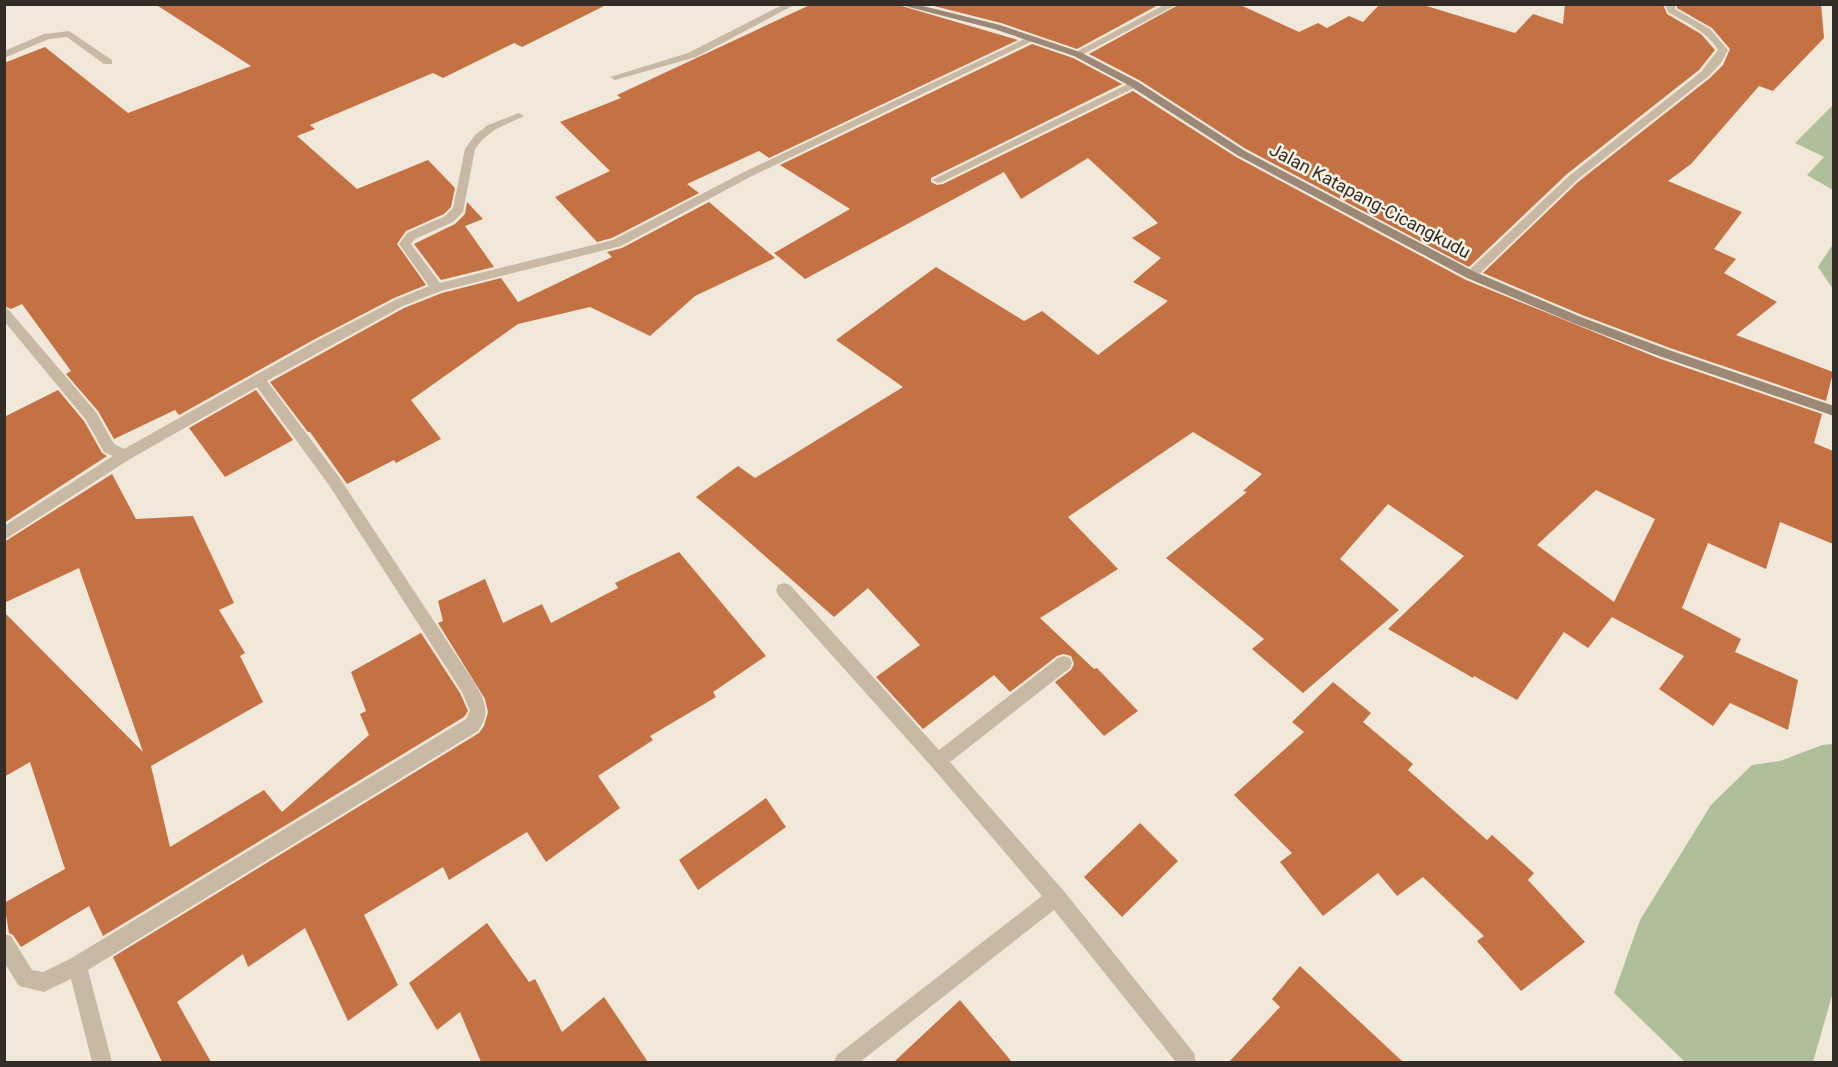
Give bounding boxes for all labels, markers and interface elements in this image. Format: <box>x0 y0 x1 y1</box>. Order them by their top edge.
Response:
street label: Jalan Katapang-Cicangkudu <box>1266 139 1474 263</box>

